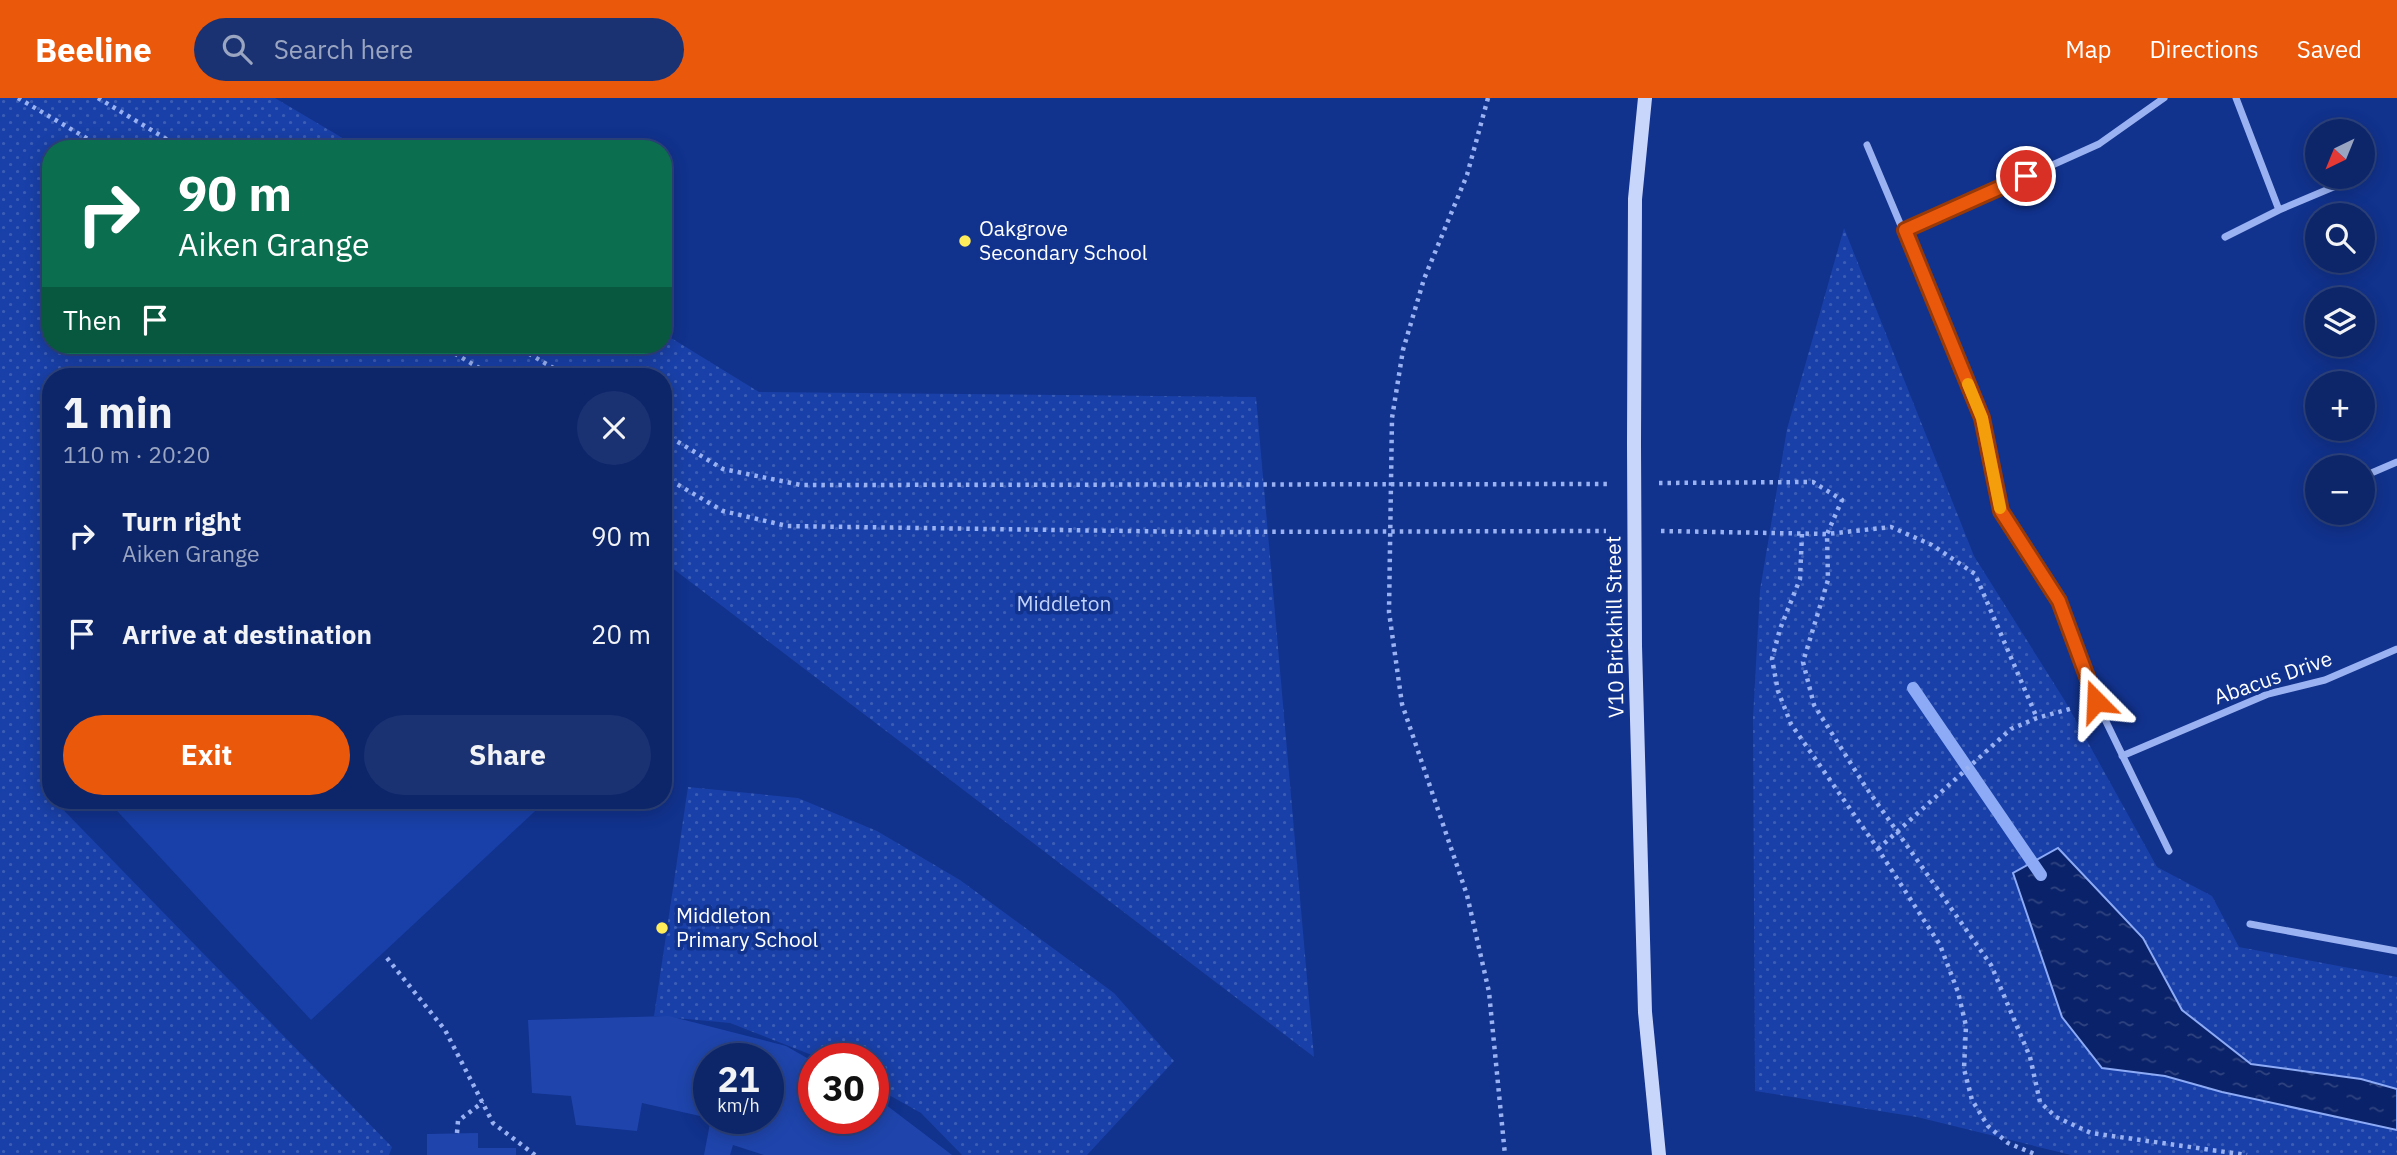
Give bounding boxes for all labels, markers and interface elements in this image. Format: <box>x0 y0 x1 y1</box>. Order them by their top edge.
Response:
search box <box>194 18 684 81</box>
text: Beeline <box>35 28 152 71</box>
icon: search <box>218 30 256 68</box>
text: Search here <box>274 32 413 66</box>
text: Map <box>2065 33 2111 65</box>
text: Directions <box>2149 33 2259 65</box>
text: Saved <box>2297 33 2362 65</box>
north arrow <box>2305 119 2375 189</box>
map controls <box>2305 119 2375 525</box>
pin <box>1996 146 2056 206</box>
icon: arrive <box>2007 157 2045 195</box>
text: 90 m <box>178 161 292 224</box>
icon: right <box>63 168 154 259</box>
button: search <box>2305 203 2375 273</box>
place label: Oakgrove Secondary School <box>979 214 1148 266</box>
text: Aiken Grange <box>178 223 370 265</box>
marker: Oakgrove Secondary School <box>957 233 973 249</box>
button: layers <box>2305 287 2375 357</box>
icon: arrive <box>136 301 174 339</box>
text: Then <box>63 303 122 337</box>
button: + <box>2305 371 2375 441</box>
text: 1 min <box>63 385 173 440</box>
button: close <box>577 391 651 465</box>
text: 110 m · 20:20 <box>63 439 210 469</box>
button: − <box>2305 455 2375 525</box>
text: Turn right <box>122 504 241 538</box>
icon: right <box>63 517 101 555</box>
text: 90 m <box>591 519 651 553</box>
street label: V10 Brickhill Street <box>1598 536 1630 718</box>
text: Aiken Grange <box>122 538 260 568</box>
park label: Middleton <box>1017 589 1111 617</box>
icon: arrive <box>63 615 101 653</box>
text: Arrive at destination <box>122 617 372 651</box>
text: 20 m <box>591 617 651 651</box>
street label: Abacus Drive <box>2210 644 2336 710</box>
position arrow <box>2059 664 2133 738</box>
button: Exit <box>63 715 350 795</box>
button: Share <box>364 715 651 795</box>
place label: Middleton Primary School <box>676 901 819 953</box>
marker: Middleton Primary School <box>654 920 670 936</box>
speed limit sign: 30 <box>798 1043 889 1134</box>
text: 21 <box>717 1056 760 1102</box>
text: km/h <box>717 1094 760 1117</box>

